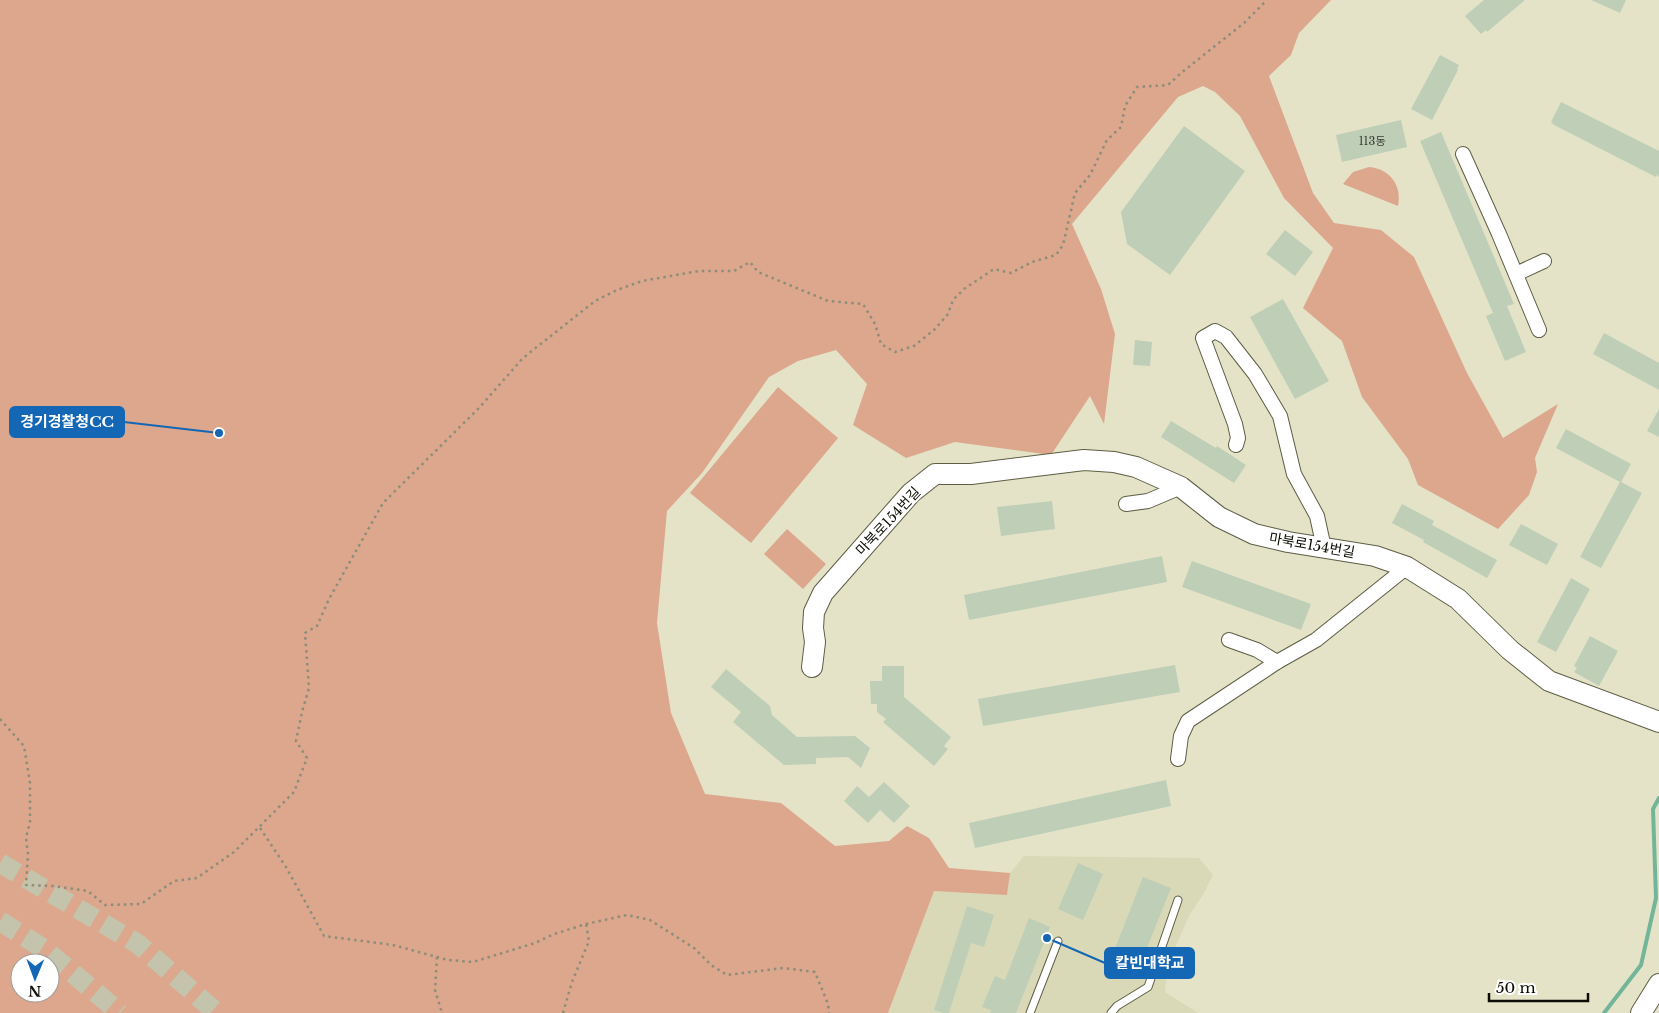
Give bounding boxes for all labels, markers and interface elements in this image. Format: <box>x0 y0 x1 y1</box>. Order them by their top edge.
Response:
house number: 113동 <box>1359 134 1385 148</box>
callout: 경기경찰청CC <box>10 407 124 437</box>
text: 경기경찰청CC <box>20 412 114 431</box>
street label: 마북로154번길 <box>852 483 924 559</box>
street label: 마북로154번길 <box>1268 529 1356 561</box>
callout: 칼빈대학교 <box>1105 948 1194 978</box>
north arrow <box>10 953 60 1003</box>
text: 칼빈대학교 <box>1115 953 1185 972</box>
scale bar <box>1489 970 1588 1002</box>
text: 50 m <box>1496 978 1536 997</box>
text: N <box>28 982 42 1000</box>

